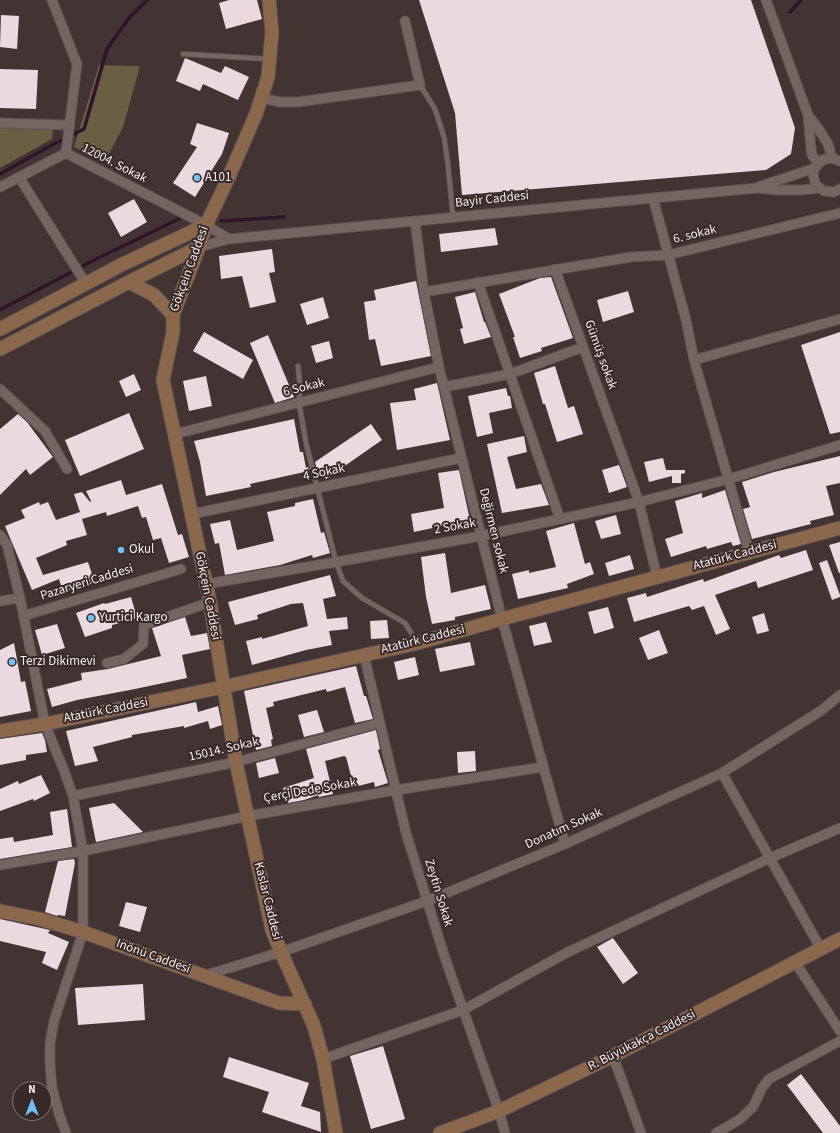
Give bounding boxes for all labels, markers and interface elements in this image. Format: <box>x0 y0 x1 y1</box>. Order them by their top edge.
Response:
street label: 12004. Sokak <box>79 141 149 187</box>
place label: A101 <box>205 170 231 186</box>
marker: A101 <box>192 173 202 183</box>
street label: Bayir Caddesi <box>454 188 530 212</box>
street label: 6. sokak <box>672 222 718 248</box>
street label: Gökçein Caddesi <box>167 224 213 314</box>
street label: Gümüş sokak <box>580 318 620 392</box>
street label: 6 Sokak <box>282 375 326 401</box>
street label: 4 Sokak <box>302 461 346 485</box>
street label: Değirmen sokak <box>475 487 511 575</box>
street label: 2 Sokak <box>433 516 477 538</box>
street label: Atatürk Caddesi <box>692 537 778 575</box>
place label: Okul <box>129 542 154 558</box>
marker: Okul <box>116 545 126 555</box>
street label: Gökçein Caddesi <box>191 550 223 642</box>
street label: Pazaryeri Caddesi <box>39 561 135 605</box>
place label: Yurtici Kargo <box>99 610 168 626</box>
marker: Yurtici Kargo <box>86 613 96 623</box>
street label: Atatürk Caddesi <box>379 622 467 658</box>
place label: Terzi Dikimevi <box>20 654 96 670</box>
marker: Terzi Dikimevi <box>7 657 17 667</box>
street label: Atatürk Caddesi <box>62 695 150 727</box>
street label: 15014. Sokak <box>187 734 261 766</box>
street label: Çerçi Dede Sokak <box>262 775 358 807</box>
street label: Donatım Sokak <box>523 805 605 853</box>
street label: Zeytin Sokak <box>420 857 456 929</box>
street label: Kaslar Caddesi <box>250 860 284 942</box>
street label: Inönü Caddesi <box>114 936 192 978</box>
street label: R. Büyükakça Caddesi <box>586 1007 698 1075</box>
north arrow <box>12 1081 52 1121</box>
text: N <box>28 1082 36 1097</box>

